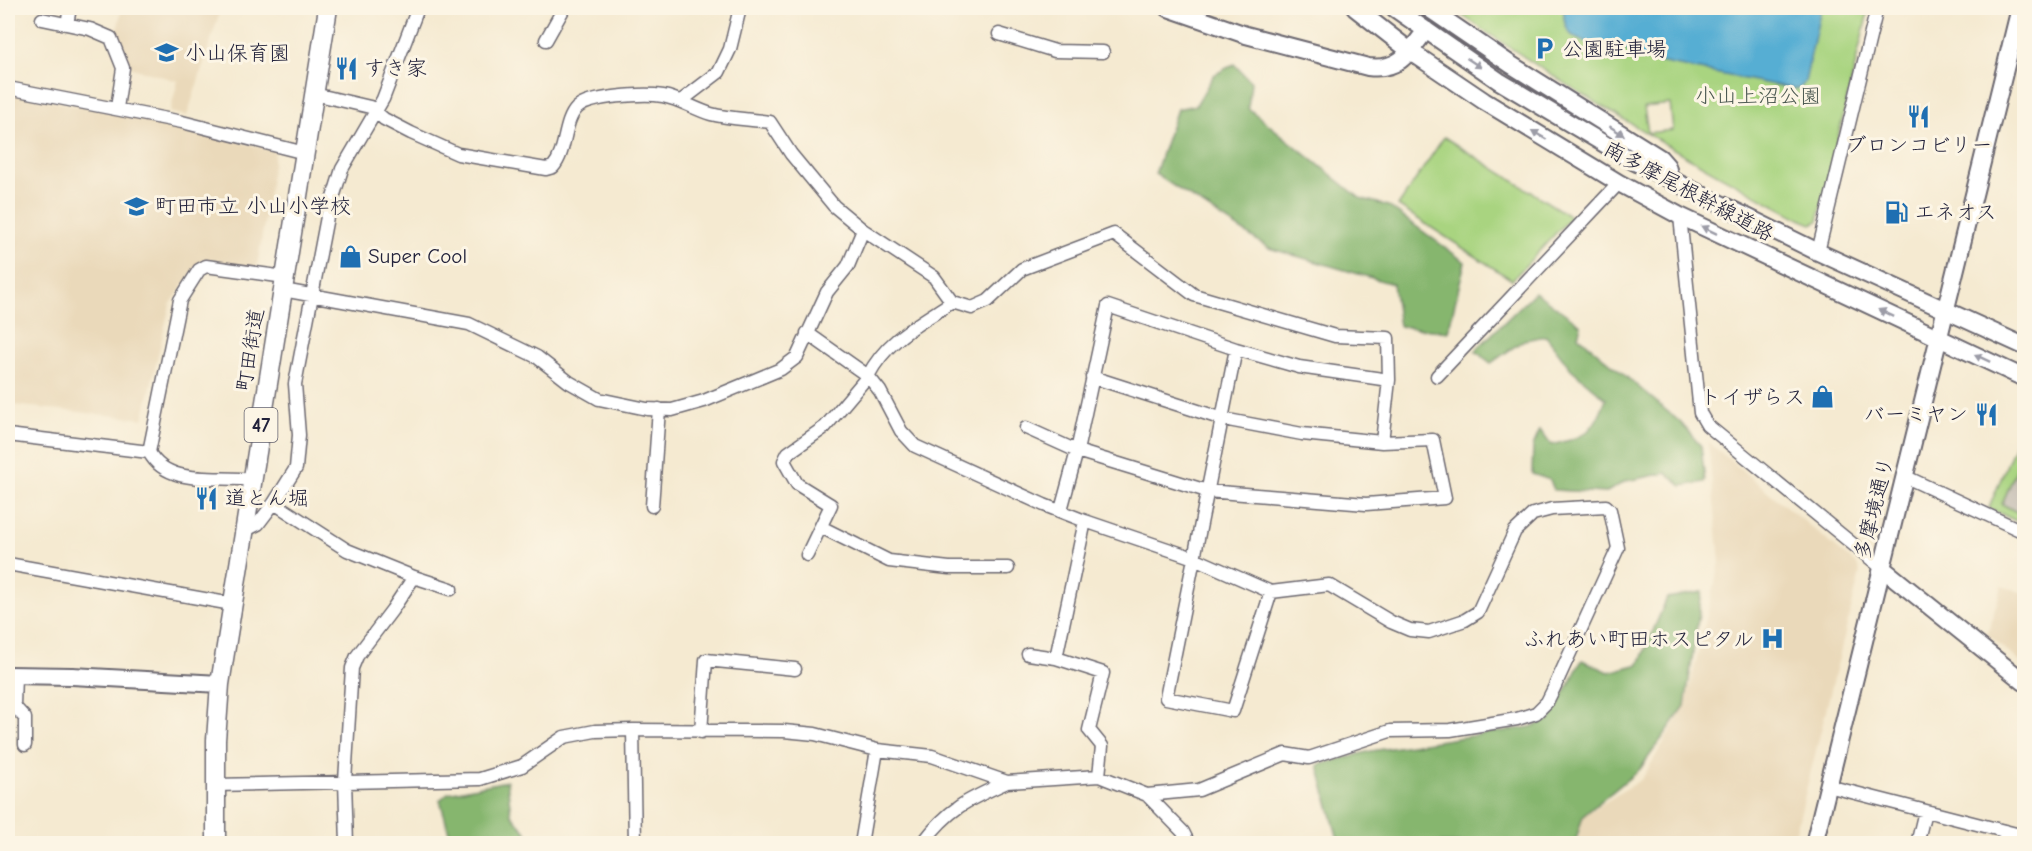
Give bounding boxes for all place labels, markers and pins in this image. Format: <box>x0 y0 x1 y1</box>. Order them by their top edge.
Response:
parking icon: 公園駐車場 <box>1531 36 1557 62</box>
place label: 公園駐車場 <box>1562 37 1667 61</box>
school or university icon: 小山保育園 <box>154 40 180 66</box>
place label: 小山保育園 <box>185 41 290 65</box>
restaurant icon: すき家 <box>333 55 359 81</box>
place label: すき家 <box>364 56 427 80</box>
restaurant icon: ブロンコビリー <box>1906 104 1932 130</box>
place label: ブロンコビリー <box>1846 133 1993 157</box>
school or university icon: 町田市立 小山小学校 <box>124 193 150 219</box>
place label: 町田市立 小山小学校 <box>155 194 351 218</box>
fuel station icon: エネオス <box>1883 199 1909 225</box>
place label: エネオス <box>1914 200 1997 224</box>
shop icon: Super Cool <box>337 243 363 269</box>
place label: Super Cool <box>368 244 467 268</box>
shop icon: トイザらス <box>1810 384 1836 410</box>
place label: トイザらス <box>1700 385 1805 409</box>
restaurant icon: バーミヤン <box>1973 401 1999 427</box>
place label: バーミヤン <box>1863 402 1968 426</box>
restaurant icon: 道とん堀 <box>194 485 220 511</box>
place label: 道とん堀 <box>225 486 309 510</box>
hospital icon: ふれあい町田ホスピタル <box>1759 626 1785 652</box>
place label: ふれあい町田ホスピタル <box>1523 627 1754 651</box>

